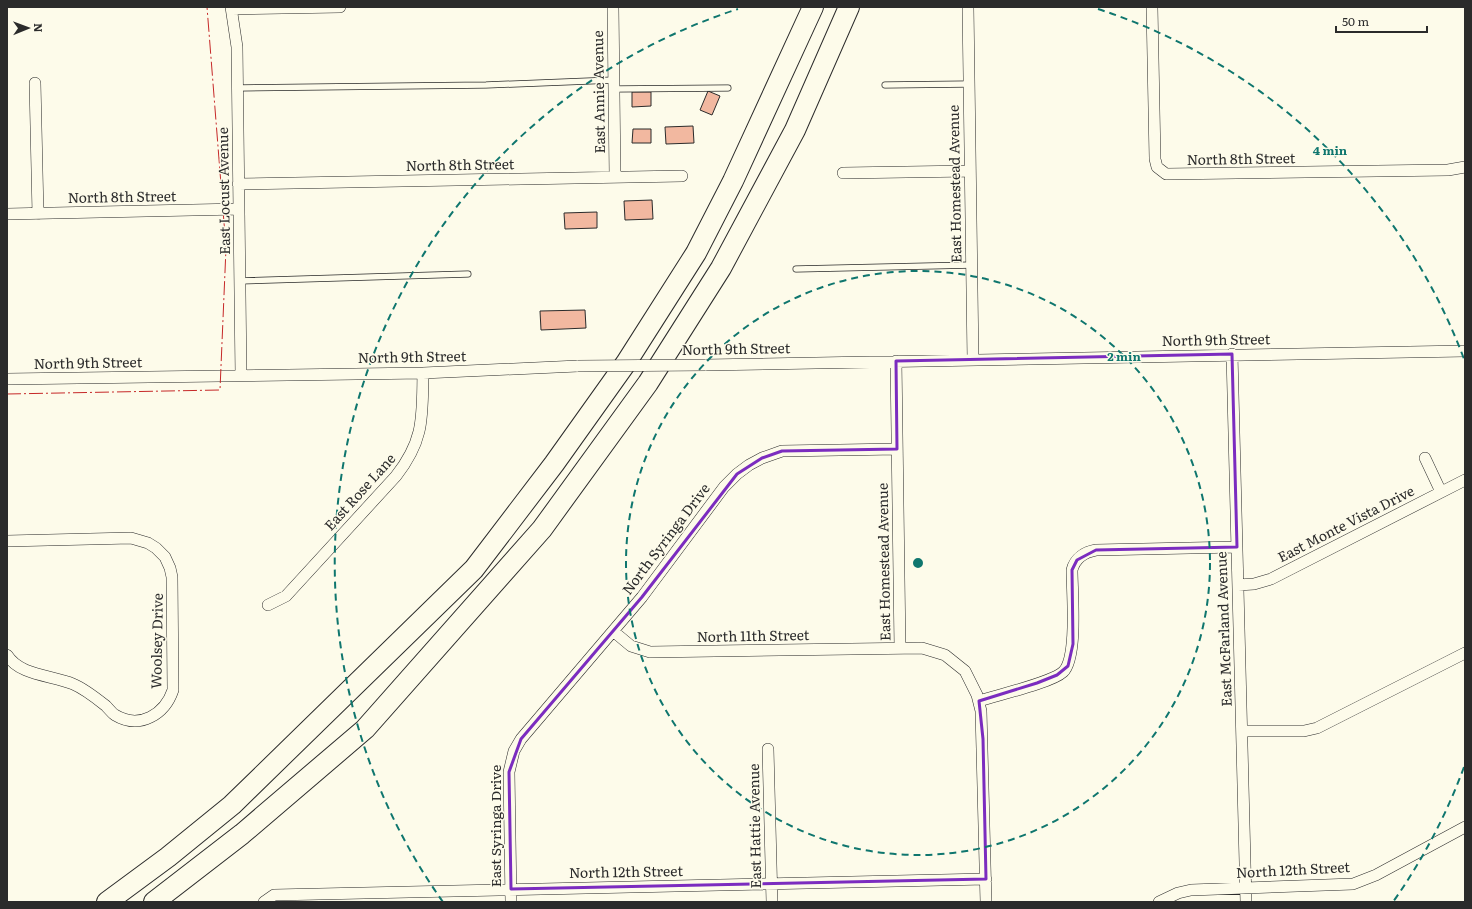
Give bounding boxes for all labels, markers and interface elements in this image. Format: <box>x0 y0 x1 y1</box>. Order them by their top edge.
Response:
north arrow <box>8 8 48 48</box>
scale bar <box>1336 8 1427 34</box>
text: 50 m <box>1342 12 1369 30</box>
text: N <box>31 23 47 33</box>
street label: East Annie Avenue <box>587 30 609 154</box>
street label: East Homestead Avenue <box>943 105 965 263</box>
street label: East Locust Avenue <box>212 127 234 255</box>
text: 4 min <box>1313 141 1348 159</box>
street label: North 8th Street <box>1186 147 1296 169</box>
street label: North 8th Street <box>405 153 515 175</box>
street label: North 8th Street <box>67 185 177 207</box>
street label: North 9th Street <box>1162 328 1271 350</box>
street label: North 9th Street <box>682 337 791 359</box>
street label: North 9th Street <box>358 345 467 367</box>
text: 2 min <box>1107 347 1141 365</box>
street label: North 9th Street <box>34 351 143 373</box>
street label: East Rose Lane <box>319 448 399 534</box>
street label: North Syringa Drive <box>617 479 714 598</box>
street label: East Monte Vista Drive <box>1274 480 1417 566</box>
street label: East Homestead Avenue <box>872 483 894 641</box>
street label: East McFarland Avenue <box>1210 551 1236 707</box>
centre of rings <box>911 556 925 570</box>
street label: Woolsey Drive <box>145 593 167 689</box>
street label: North 11th Street <box>697 624 810 646</box>
street label: East Hattie Avenue <box>743 763 765 889</box>
street label: East Syringa Drive <box>485 765 505 887</box>
street label: North 12th Street <box>1236 856 1351 882</box>
street label: North 12th Street <box>569 860 683 882</box>

